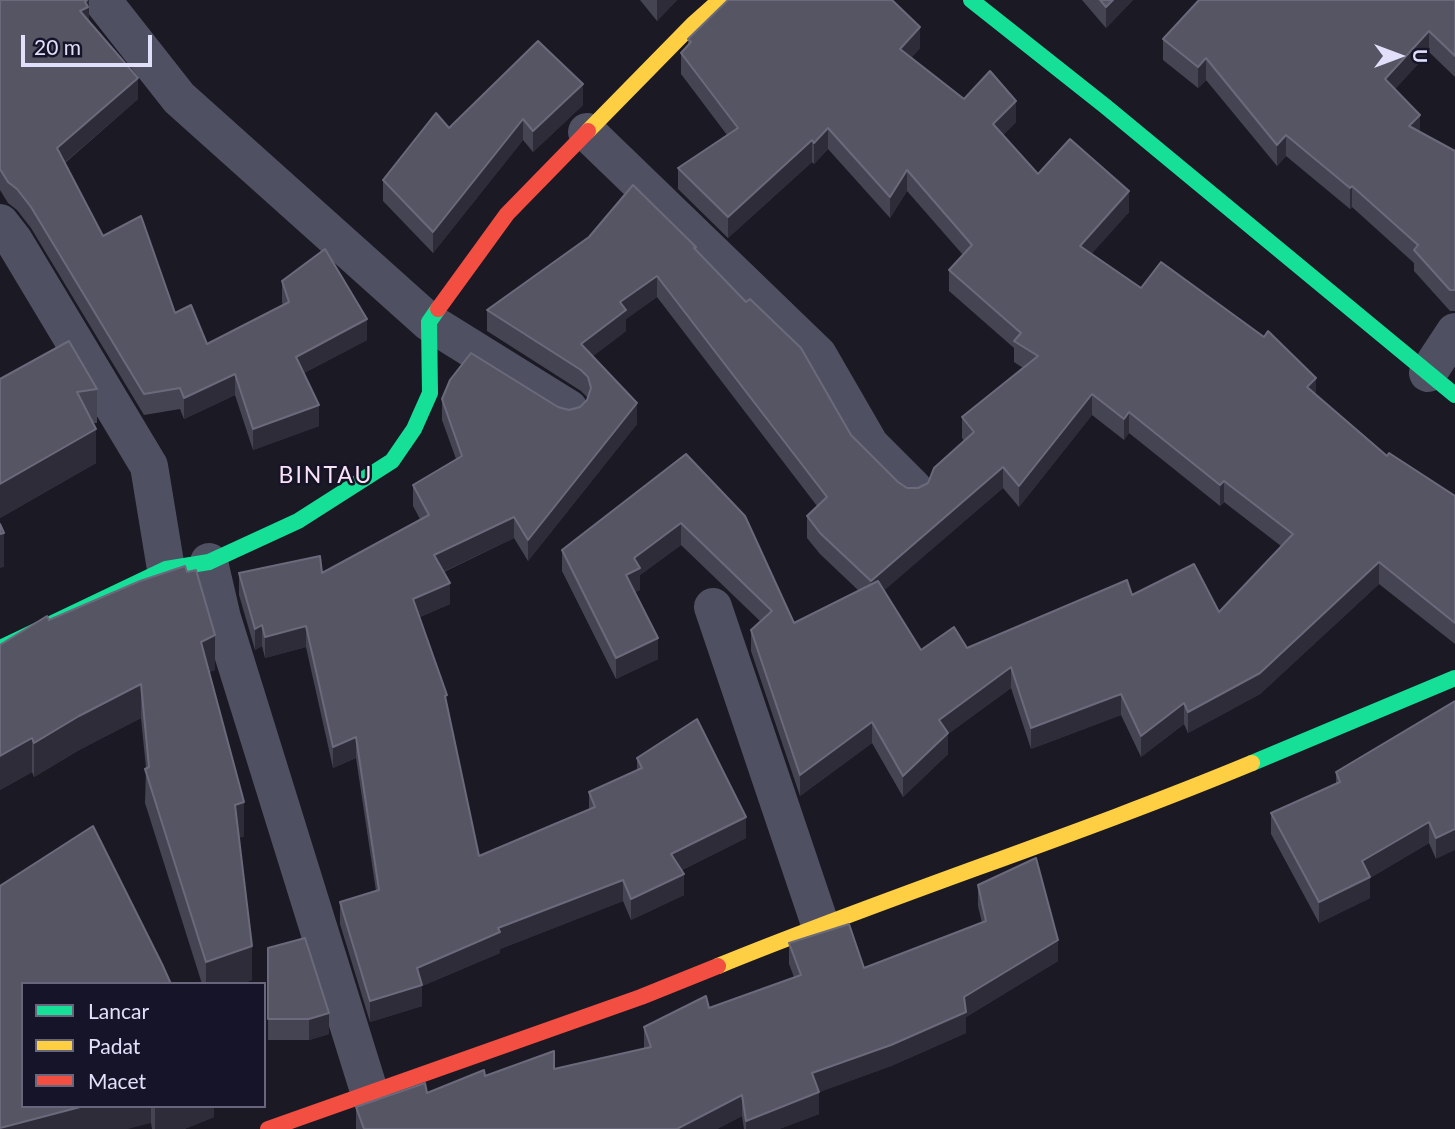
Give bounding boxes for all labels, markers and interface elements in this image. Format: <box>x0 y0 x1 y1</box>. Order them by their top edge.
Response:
scale bar <box>24 21 156 65</box>
north arrow <box>1364 21 1434 91</box>
text: 20 m <box>34 34 81 59</box>
text: U <box>1409 49 1432 63</box>
district label: BINTAU <box>279 462 373 490</box>
legend <box>21 982 266 1108</box>
text: Lancar <box>88 998 149 1023</box>
text: Padat <box>88 1033 140 1058</box>
text: Macet <box>88 1068 146 1093</box>

